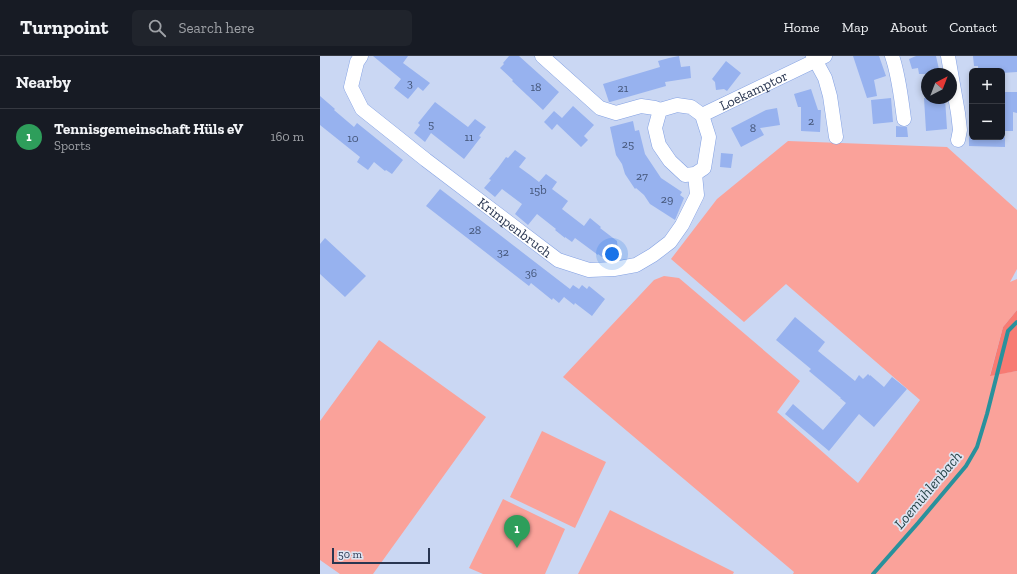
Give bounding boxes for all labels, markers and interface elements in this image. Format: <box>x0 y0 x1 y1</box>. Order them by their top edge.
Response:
search box <box>132 10 412 46</box>
text: Turnpoint <box>20 16 108 39</box>
icon: search <box>146 17 168 39</box>
text: Search here <box>178 19 254 37</box>
text: Home <box>784 19 820 36</box>
text: Map <box>842 19 868 36</box>
text: About <box>890 19 927 36</box>
text: Contact <box>949 19 997 36</box>
street label: Loekamptor <box>717 67 791 114</box>
north arrow <box>921 68 957 104</box>
map controls <box>969 68 1005 140</box>
button: + <box>969 68 1005 104</box>
text: Nearby <box>16 72 71 92</box>
house number: 3 <box>407 76 413 90</box>
house number: 18 <box>530 80 542 94</box>
house number: 21 <box>618 81 629 95</box>
button: − <box>969 104 1005 140</box>
house number: 2 <box>808 114 814 128</box>
house number: 5 <box>428 117 434 131</box>
text: Tennisgemeinschaft Hüls eV <box>54 120 243 138</box>
house number: 8 <box>750 121 756 135</box>
text: 1 <box>26 129 32 144</box>
text: 160 m <box>270 129 304 144</box>
house number: 11 <box>464 130 474 144</box>
house number: 10 <box>347 131 359 145</box>
house number: 25 <box>622 137 634 151</box>
text: Sports <box>54 138 91 153</box>
house number: 27 <box>636 169 648 183</box>
house number: 15b <box>529 183 547 197</box>
house number: 29 <box>661 192 673 206</box>
street label: Krimpenbruch <box>474 194 555 261</box>
house number: 28 <box>469 223 481 237</box>
your location <box>602 244 622 264</box>
house number: 32 <box>497 245 509 259</box>
house number: 36 <box>525 266 537 280</box>
water label: Loemühlenbach <box>890 447 966 533</box>
pin: 1 <box>504 515 530 548</box>
scale bar <box>332 546 430 565</box>
text: 50 m <box>338 548 362 561</box>

